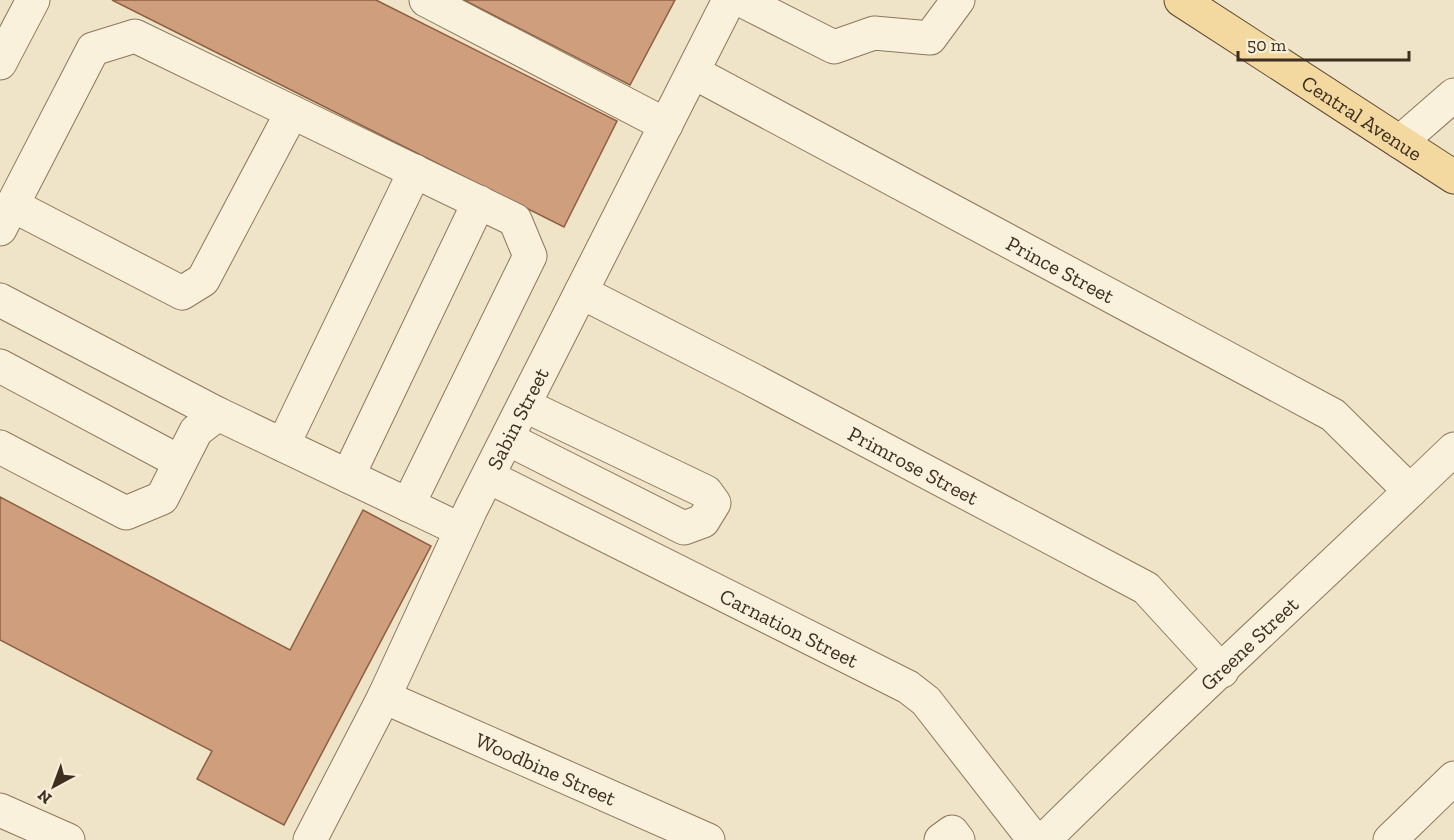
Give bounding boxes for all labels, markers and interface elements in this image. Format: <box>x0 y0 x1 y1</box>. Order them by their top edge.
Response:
scale bar <box>1238 24 1409 62</box>
text: 50 m <box>1247 34 1287 56</box>
street label: Central Avenue <box>1297 69 1427 166</box>
street label: Prince Street <box>1002 230 1119 308</box>
street label: Sabin Street <box>481 363 553 473</box>
street label: Primrose Street <box>844 420 983 510</box>
street label: Carnation Street <box>716 582 863 673</box>
street label: Greene Street <box>1195 591 1303 695</box>
street label: Woodbine Street <box>472 727 620 810</box>
north arrow <box>24 756 84 816</box>
text: N <box>34 786 55 808</box>

